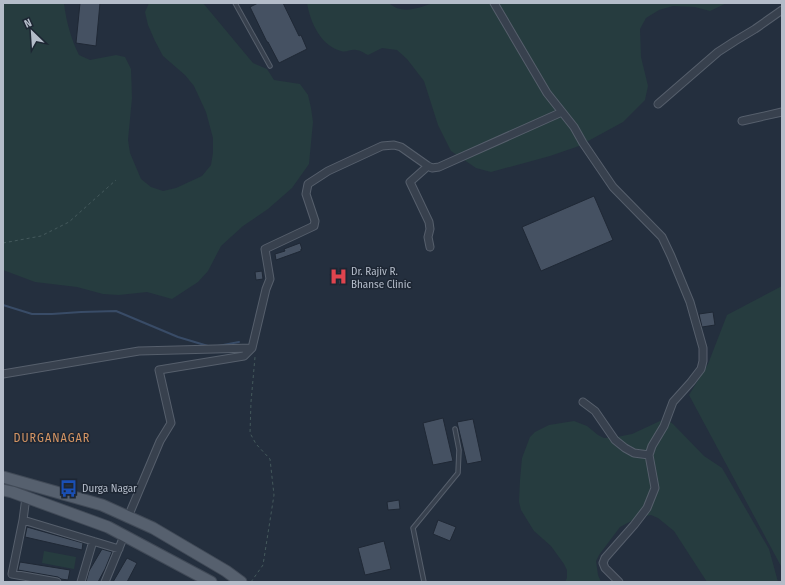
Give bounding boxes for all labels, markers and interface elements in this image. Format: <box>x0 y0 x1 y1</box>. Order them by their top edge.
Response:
north arrow <box>12 12 52 52</box>
text: N <box>22 16 34 31</box>
place label: Dr. Rajiv R. Bhanse Clinic <box>351 265 411 291</box>
hospital icon: Dr. Rajiv R. Bhanse Clinic <box>328 267 348 287</box>
district label: DURGANAGAR <box>14 431 90 445</box>
bus stop icon: Durga Nagar <box>59 478 79 498</box>
place label: Durga Nagar <box>82 482 137 495</box>

